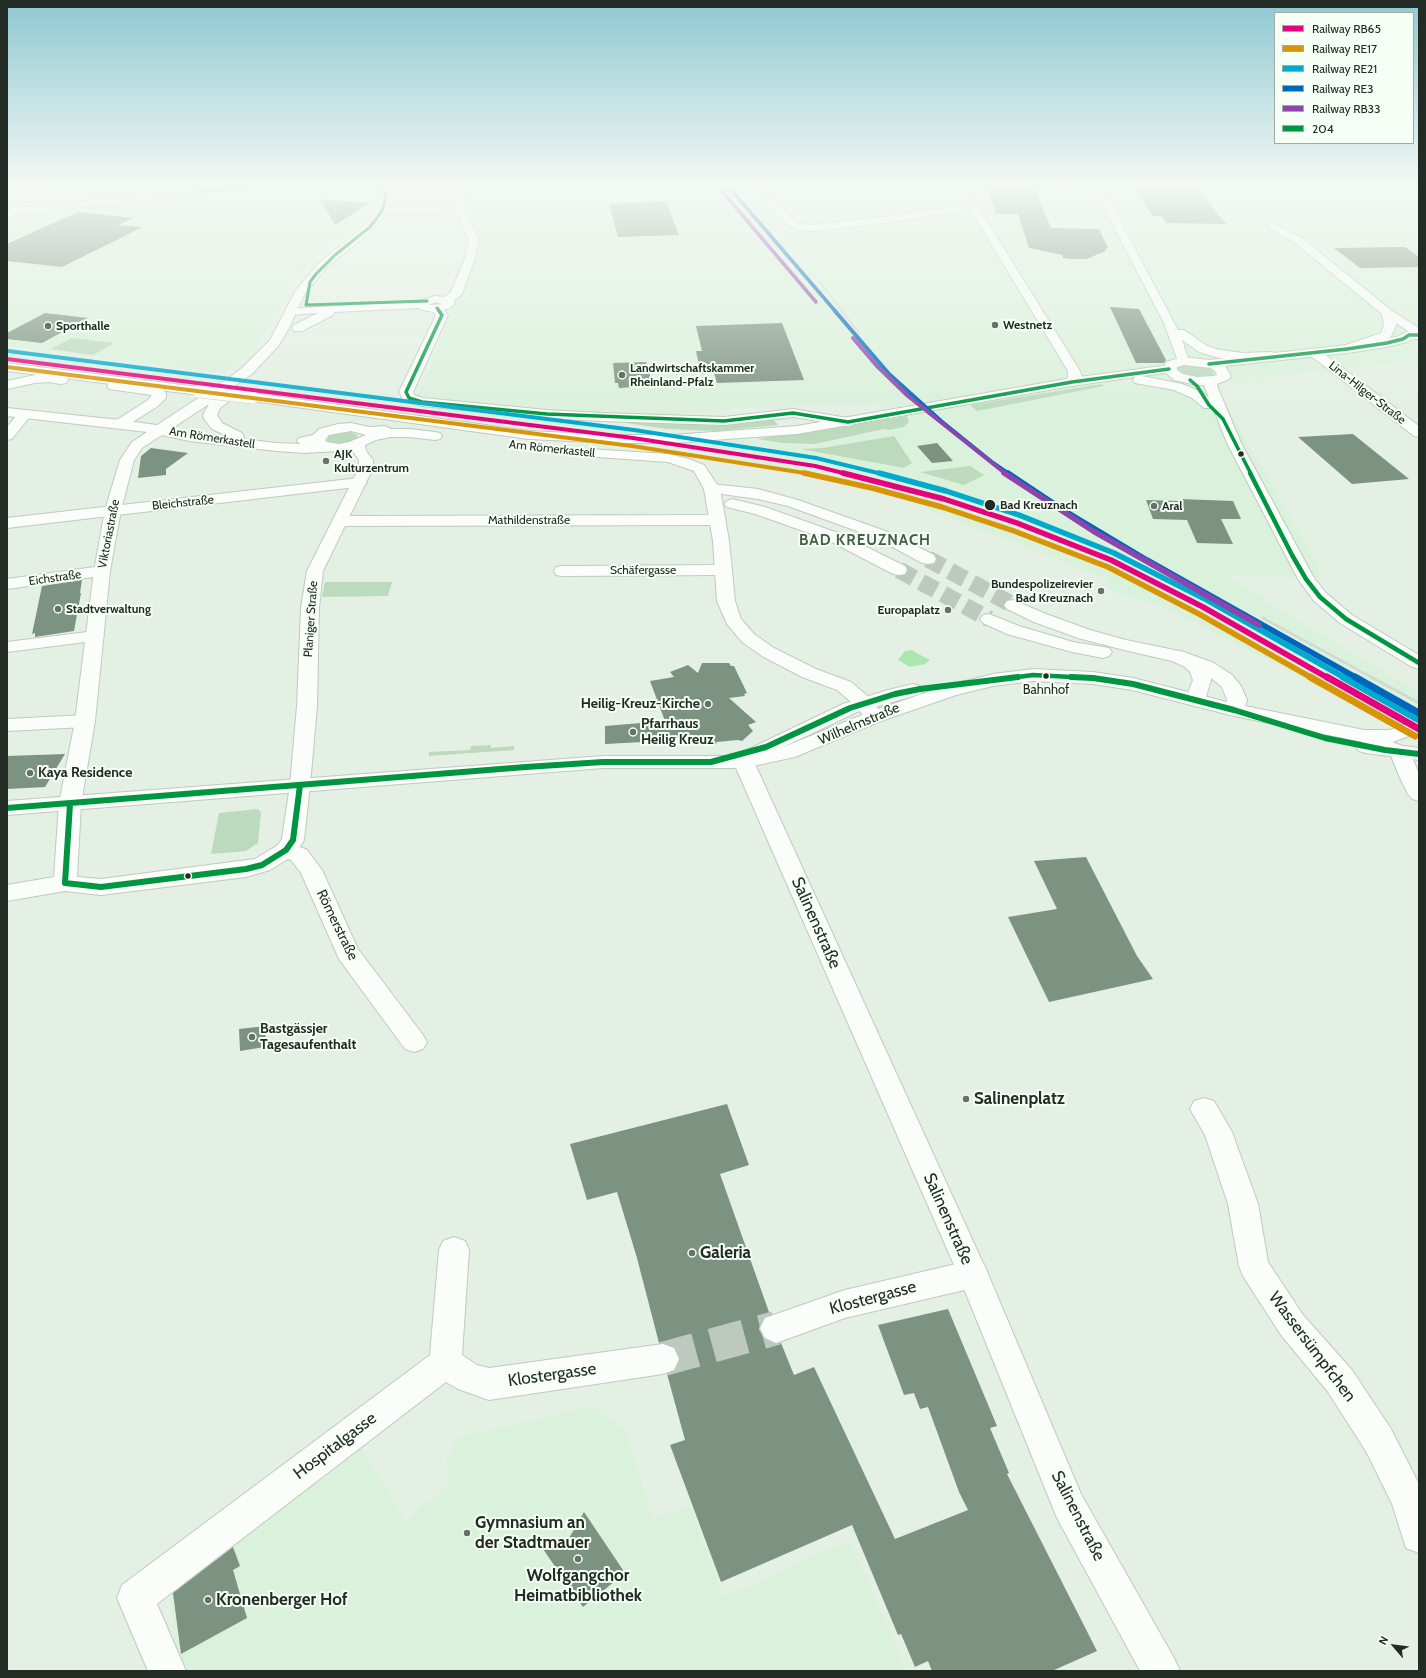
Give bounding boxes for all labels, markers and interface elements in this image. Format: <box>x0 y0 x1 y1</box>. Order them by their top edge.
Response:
legend <box>1274 12 1414 144</box>
text: Railway RB65 <box>1312 21 1381 36</box>
text: Railway RE17 <box>1312 41 1377 56</box>
text: Railway RE21 <box>1312 61 1377 76</box>
text: Railway RE3 <box>1312 81 1374 96</box>
text: Railway RB33 <box>1312 101 1381 116</box>
text: 204 <box>1312 121 1334 136</box>
place label: Westnetz <box>1003 318 1052 332</box>
place label: Sporthalle <box>56 319 110 333</box>
marker: Westnetz <box>990 320 1000 330</box>
marker: Sporthalle <box>43 321 53 331</box>
street label: Lina-Hilger-Straße <box>1326 358 1408 428</box>
place label: Landwirtschaftskammer Rheinland-Pfalz <box>630 361 754 389</box>
marker: Landwirtschaftskammer Rheinland-Pfalz <box>617 370 627 380</box>
street label: Am Römerkastell <box>168 424 256 452</box>
street label: Am Römerkastell <box>508 437 596 461</box>
place label: AJK Kulturzentrum <box>334 447 409 475</box>
unlabelled marker <box>1236 449 1246 459</box>
marker: AJK Kulturzentrum <box>321 456 331 466</box>
street label: Bleichstraße <box>151 493 215 513</box>
street label: Viktoriastraße <box>95 498 123 570</box>
marker: Bad Kreuznach <box>983 498 997 512</box>
place label: Bad Kreuznach <box>1000 498 1078 512</box>
place label: Aral <box>1162 499 1183 513</box>
marker: Aral <box>1149 501 1159 511</box>
street label: Mathildenstraße <box>488 513 570 527</box>
district label: BAD KREUZNACH <box>799 532 931 550</box>
street label: Schäfergasse <box>610 563 676 577</box>
street label: Eichstraße <box>28 567 82 589</box>
place label: Bundespolizeirevier Bad Kreuznach <box>991 577 1093 605</box>
street label: Planiger Straße <box>301 580 321 658</box>
marker: Bundespolizeirevier Bad Kreuznach <box>1096 586 1106 596</box>
place label: Stadtverwaltung <box>66 602 151 616</box>
place label: Europaplatz <box>877 603 940 617</box>
marker: Stadtverwaltung <box>53 604 63 614</box>
marker: Europaplatz <box>943 605 953 615</box>
marker: Bahnhof <box>1041 671 1051 681</box>
place label: Bahnhof <box>1023 682 1069 698</box>
place label: Heilig-Kreuz-Kirche <box>581 696 700 712</box>
marker: Heilig-Kreuz-Kirche <box>703 699 713 709</box>
street label: Wilhelmstraße <box>816 699 902 749</box>
place label: Pfarrhaus Heilig Kreuz <box>641 716 714 748</box>
marker: Pfarrhaus Heilig Kreuz <box>628 727 638 737</box>
place label: Kaya Residence <box>38 765 132 781</box>
marker: Kaya Residence <box>25 768 35 778</box>
unlabelled marker <box>183 871 193 881</box>
street label: Salinenstraße <box>787 874 845 972</box>
street label: Römerstraße <box>313 887 361 963</box>
place label: Bastgässjer Tagesaufenthalt <box>260 1021 356 1054</box>
marker: Bastgässjer Tagesaufenthalt <box>247 1032 257 1042</box>
place label: Salinenplatz <box>974 1089 1065 1109</box>
marker: Salinenplatz <box>961 1094 971 1104</box>
street label: Salinenstraße <box>919 1170 977 1268</box>
place label: Galeria <box>700 1243 751 1263</box>
marker: Galeria <box>687 1248 697 1258</box>
street label: Klostergasse <box>827 1277 919 1319</box>
street label: Wassersümpfchen <box>1264 1288 1360 1406</box>
street label: Klostergasse <box>507 1359 597 1391</box>
street label: Hospitalgasse <box>290 1408 380 1484</box>
street label: Salinenstraße <box>1047 1468 1109 1564</box>
place label: Gymnasium an der Stadtmauer <box>475 1513 589 1553</box>
marker: Gymnasium an der Stadtmauer <box>462 1528 472 1538</box>
marker: Wolfgangchor Heimatbibliothek <box>573 1554 583 1564</box>
place label: Wolfgangchor Heimatbibliothek <box>514 1566 642 1606</box>
place label: Kronenberger Hof <box>216 1590 348 1610</box>
marker: Kronenberger Hof <box>203 1595 213 1605</box>
north arrow <box>1374 1626 1414 1666</box>
text: N <box>1375 1634 1391 1647</box>

